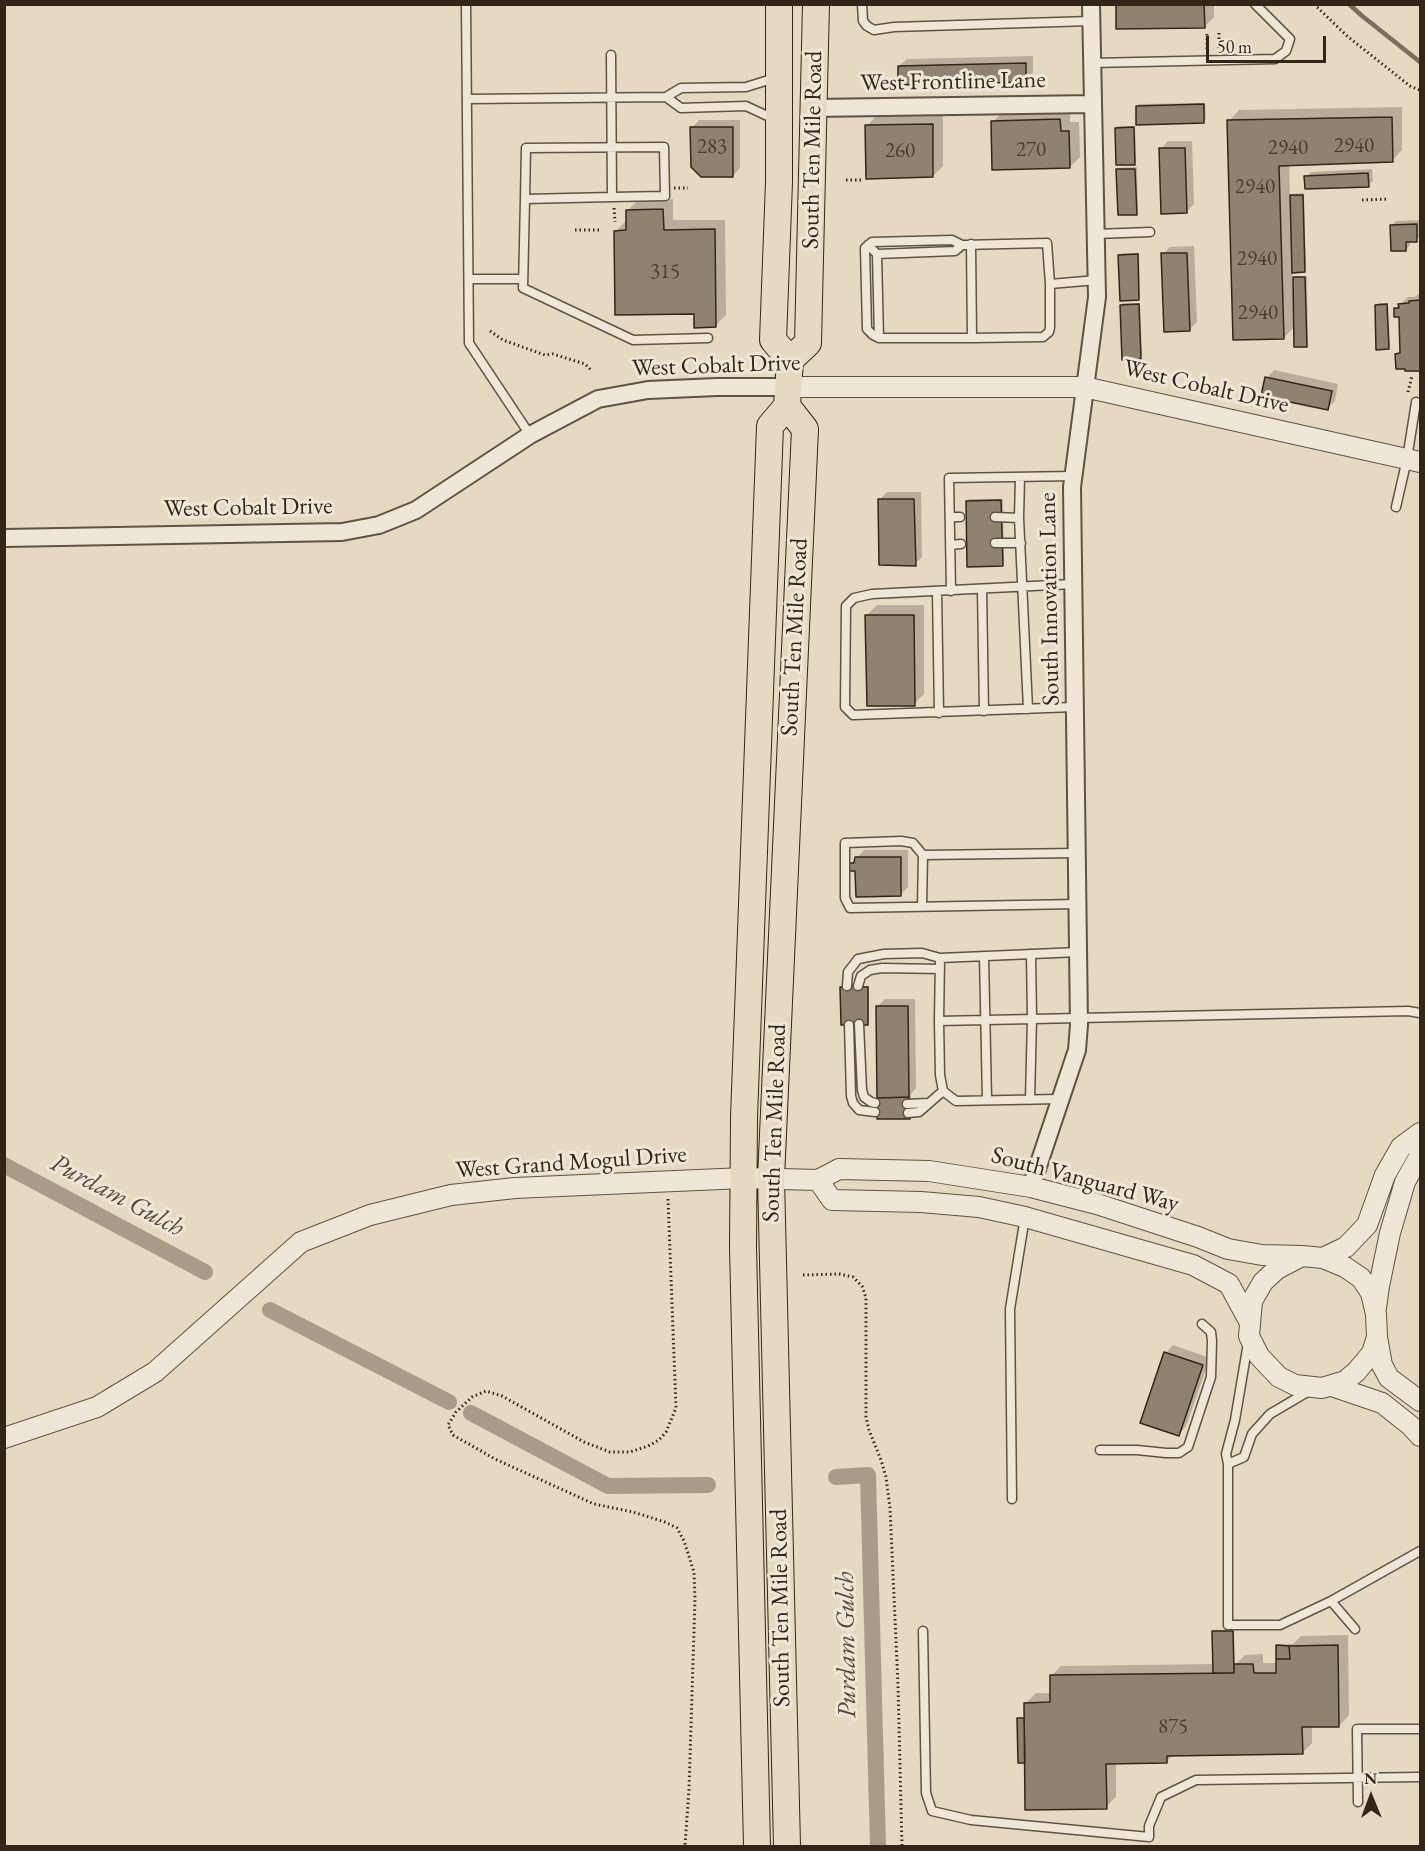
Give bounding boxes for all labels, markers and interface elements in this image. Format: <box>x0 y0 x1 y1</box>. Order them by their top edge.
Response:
scale bar <box>1209 24 1329 62</box>
text: 50 m <box>1217 35 1252 58</box>
street label: South Ten Mile Road <box>797 51 829 249</box>
street label: West Frontline Lane <box>860 66 1046 98</box>
house number: 2940 <box>1334 133 1374 159</box>
house number: 283 <box>697 134 727 160</box>
house number: 2940 <box>1268 135 1308 161</box>
house number: 270 <box>1016 137 1046 163</box>
house number: 260 <box>885 138 915 164</box>
house number: 2940 <box>1235 174 1275 200</box>
house number: 2940 <box>1237 246 1277 272</box>
house number: 315 <box>650 259 680 285</box>
house number: 2940 <box>1238 300 1278 326</box>
street label: West Cobalt Drive <box>631 349 801 383</box>
street label: West Cobalt Drive <box>1121 354 1291 420</box>
street label: West Cobalt Drive <box>163 492 333 524</box>
street label: South Innovation Lane <box>1034 492 1066 706</box>
street label: South Ten Mile Road <box>775 537 815 737</box>
street label: South Ten Mile Road <box>757 1023 793 1223</box>
street label: West Grand Mogul Drive <box>454 1141 688 1185</box>
street label: South Vanguard Way <box>988 1141 1182 1219</box>
water label: Purdam Gulch <box>45 1148 189 1244</box>
street label: South Ten Mile Road <box>765 1509 797 1707</box>
water label: Purdam Gulch <box>830 1571 864 1719</box>
house number: 875 <box>1158 1714 1188 1740</box>
north arrow <box>1341 1767 1401 1827</box>
text: N <box>1364 1768 1377 1789</box>

